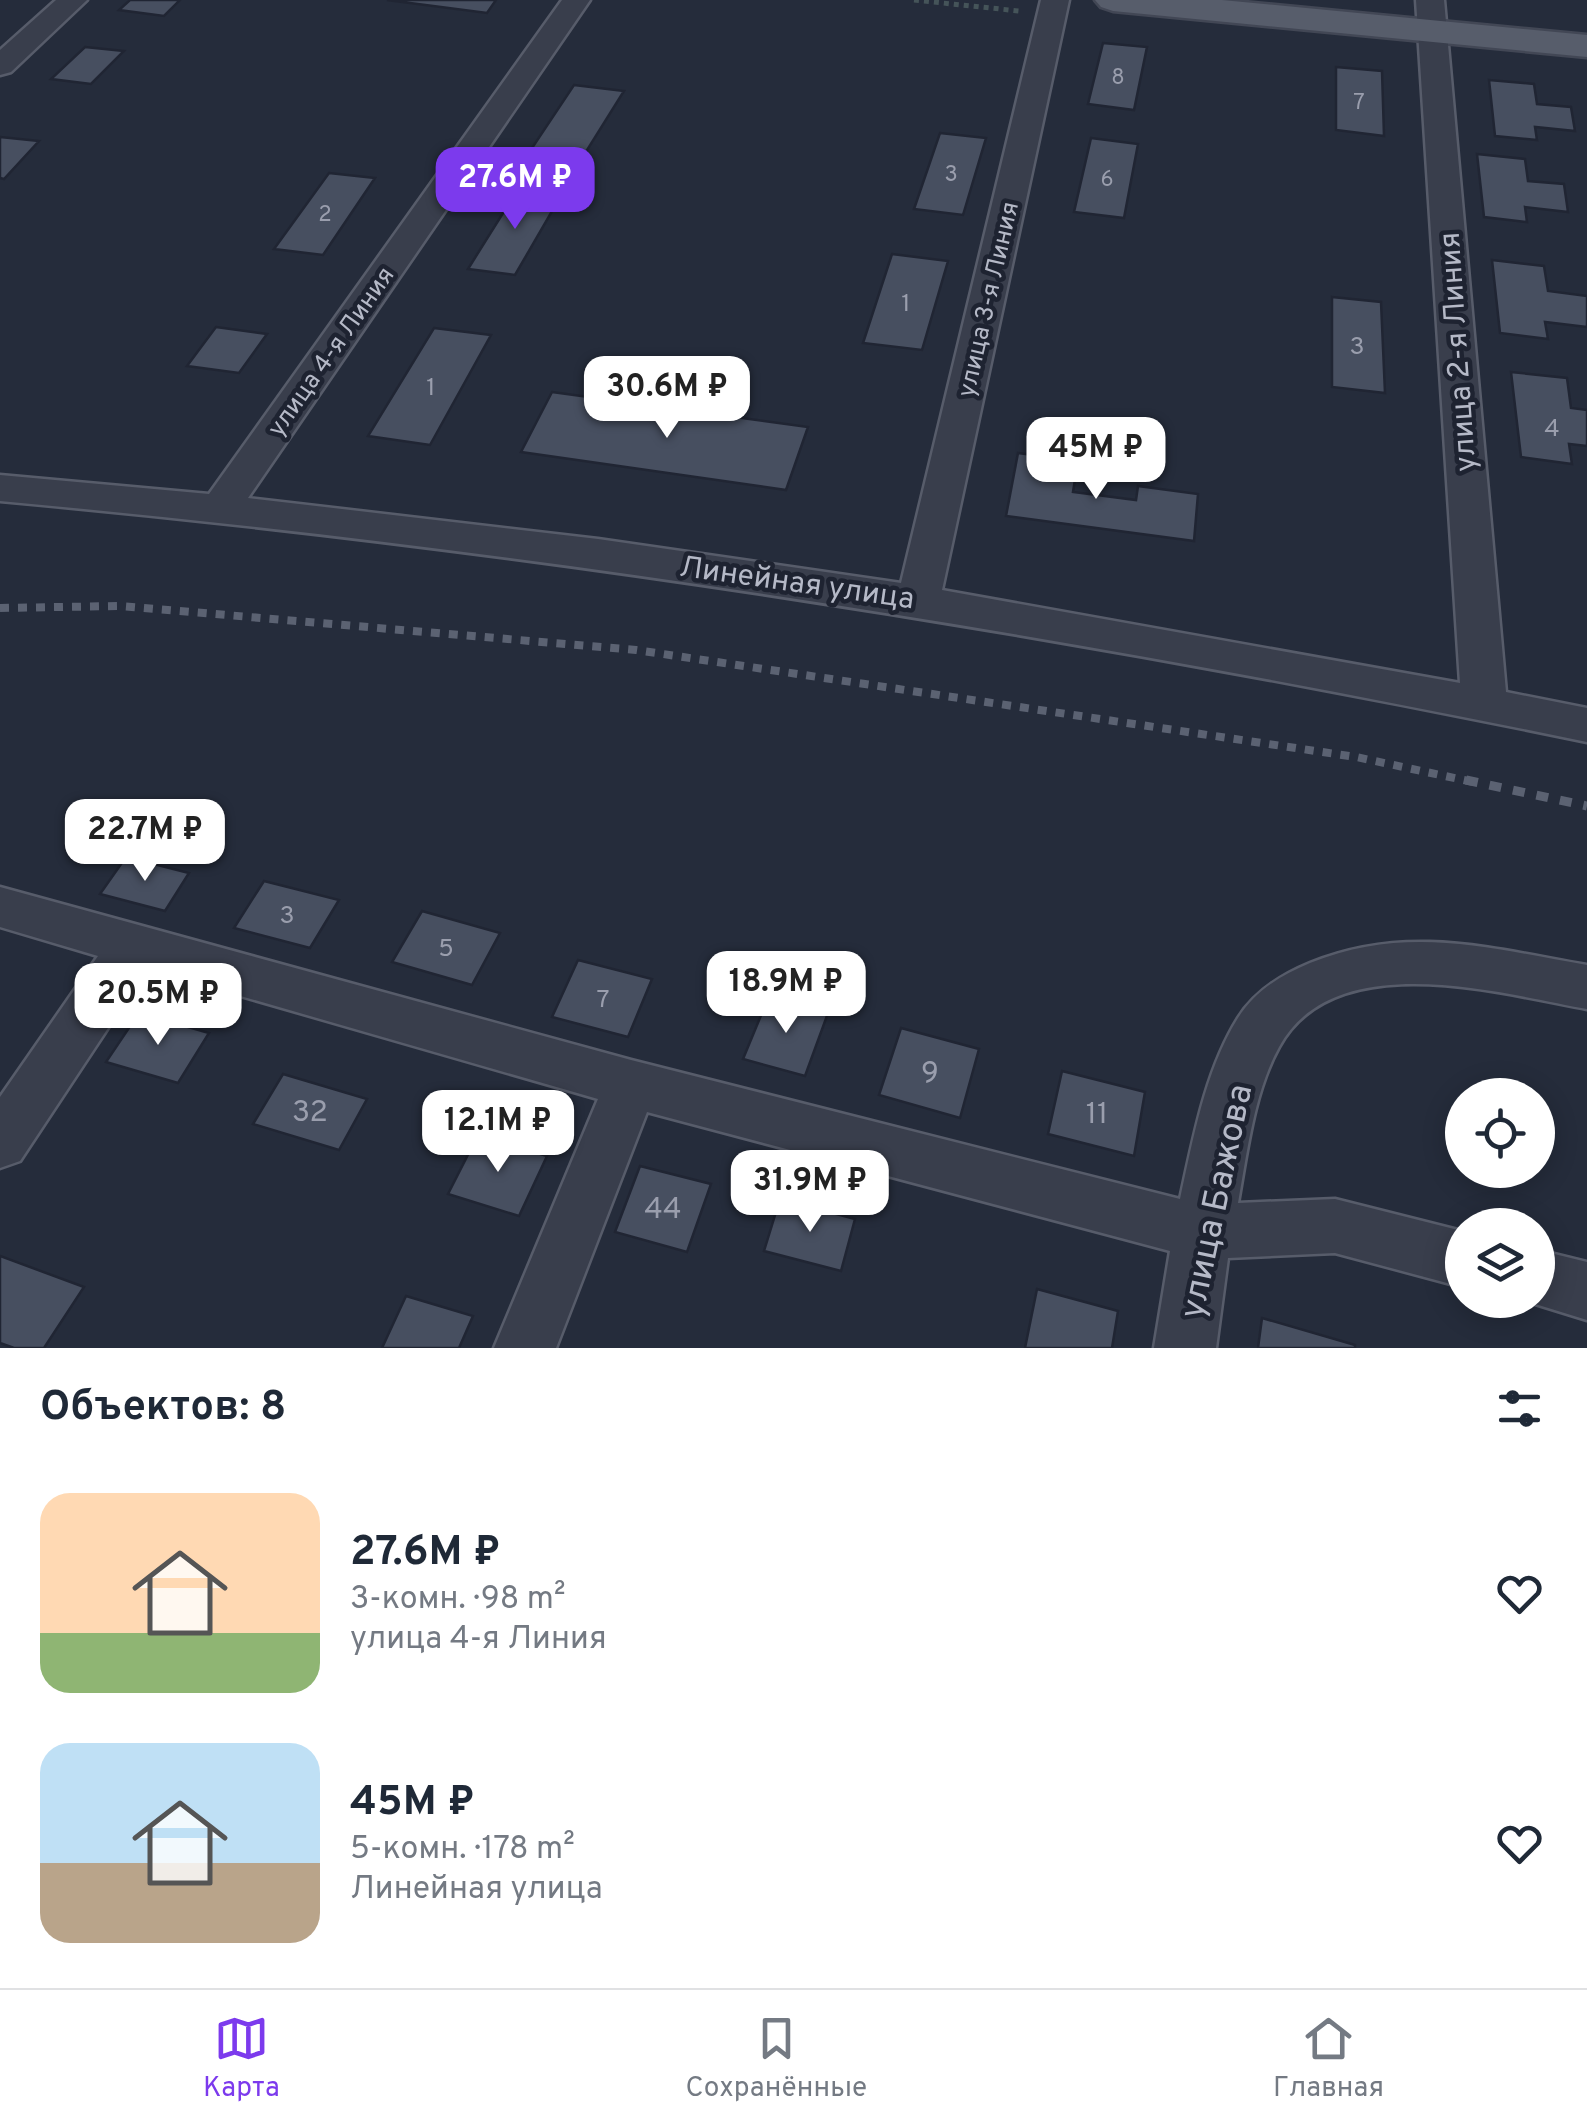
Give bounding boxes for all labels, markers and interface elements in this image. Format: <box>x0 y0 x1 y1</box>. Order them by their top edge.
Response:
house number: 8 <box>1111 65 1125 92</box>
house number: 7 <box>1353 90 1365 117</box>
pin: 27.6M ₽ <box>423 147 607 232</box>
text: 27.6M ₽ <box>458 159 572 199</box>
house number: 3 <box>944 162 958 189</box>
house number: 6 <box>1100 167 1114 194</box>
street label: улица 3-я Линия <box>952 199 1028 401</box>
house number: 2 <box>318 202 332 229</box>
street label: улица 2-я Линия <box>1433 231 1486 473</box>
street label: улица 4-я Линия <box>262 261 403 444</box>
house number: 1 <box>901 289 911 321</box>
house number: 3 <box>1349 332 1365 364</box>
pin: 30.6M ₽ <box>575 356 759 441</box>
text: 30.6M ₽ <box>606 368 728 408</box>
house number: 1 <box>426 373 436 405</box>
house number: 4 <box>1544 414 1560 446</box>
pin: 45M ₽ <box>1026 417 1166 502</box>
text: 45M ₽ <box>1048 429 1144 469</box>
street label: Линейная улица <box>677 550 917 619</box>
pin: 22.7M ₽ <box>53 799 237 884</box>
text: 22.7M ₽ <box>87 811 203 851</box>
house number: 3 <box>279 901 295 933</box>
house number: 5 <box>438 934 454 966</box>
pin: 18.9M ₽ <box>694 951 878 1036</box>
pin: 20.5M ₽ <box>66 963 250 1048</box>
text: 18.9M ₽ <box>729 963 843 1003</box>
text: 20.5M ₽ <box>97 975 219 1015</box>
house number: 7 <box>596 985 610 1017</box>
house number: 9 <box>921 1056 939 1093</box>
map controls <box>1445 1078 1555 1318</box>
button: locate <box>1445 1078 1555 1188</box>
street label: улица Бажова <box>1172 1081 1264 1323</box>
pin: 12.1M ₽ <box>406 1090 590 1175</box>
house number: 32 <box>292 1095 328 1132</box>
house number: 11 <box>1086 1097 1108 1134</box>
text: 12.1M ₽ <box>444 1102 552 1142</box>
pin: 31.9M ₽ <box>718 1150 902 1235</box>
text: 31.9M ₽ <box>753 1162 867 1202</box>
house number: 44 <box>644 1192 682 1229</box>
button: layers <box>1445 1208 1555 1318</box>
icon: filters <box>1492 1381 1547 1436</box>
text: Объектов: 8 <box>40 1382 286 1435</box>
text: 27.6M ₽ <box>350 1527 501 1580</box>
icon: home <box>120 1533 240 1653</box>
icon: heart <box>1492 1566 1547 1621</box>
text: 3-комн. · 98 m² <box>350 1580 566 1620</box>
text: улица 4-я Линия <box>350 1620 607 1660</box>
text: 45M ₽ <box>350 1777 475 1830</box>
icon: home <box>120 1783 240 1903</box>
icon: heart <box>1492 1816 1547 1871</box>
text: 5-комн. · 178 m² <box>350 1830 575 1870</box>
text: Линейная улица <box>350 1870 603 1910</box>
tab: Карта <box>203 2011 280 2107</box>
tab: Сохранённые <box>686 2011 867 2107</box>
tab: Главная <box>1273 2011 1384 2107</box>

